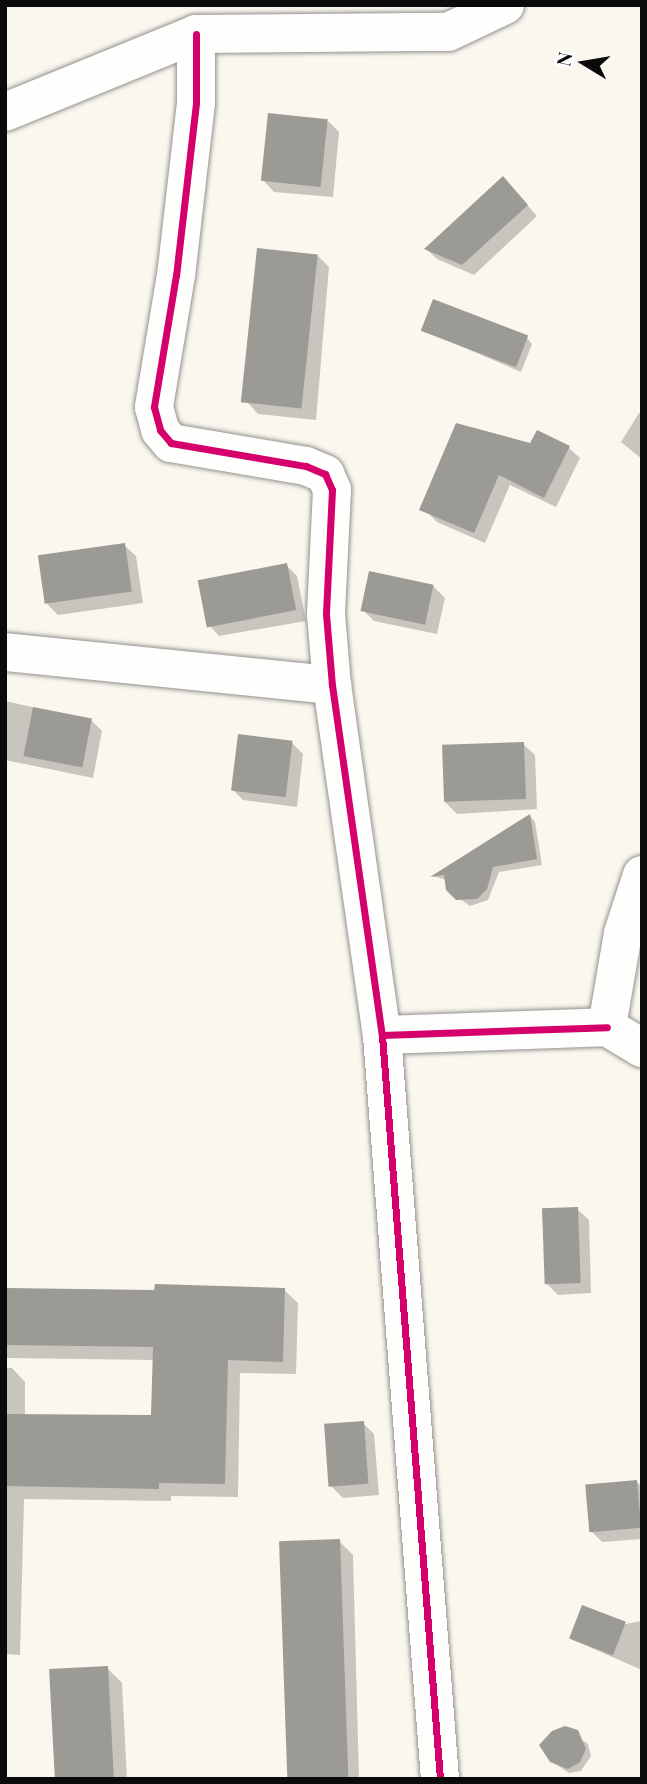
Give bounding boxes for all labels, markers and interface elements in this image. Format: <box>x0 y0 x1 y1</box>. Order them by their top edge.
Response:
north arrow <box>549 28 619 98</box>
text: N <box>549 50 577 68</box>

